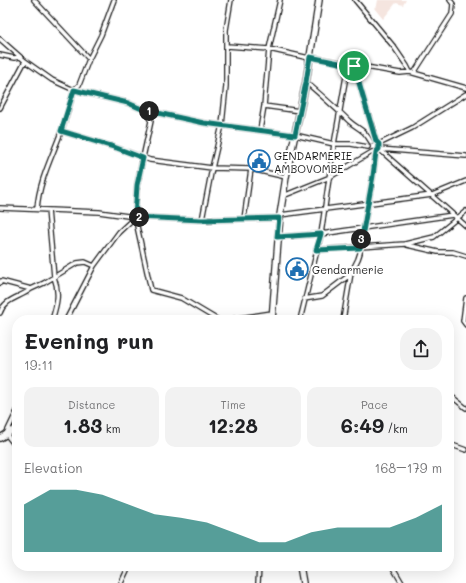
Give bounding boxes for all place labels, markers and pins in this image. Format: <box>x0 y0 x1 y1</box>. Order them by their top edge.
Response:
pin <box>337 49 371 83</box>
pin: 1 <box>139 101 159 121</box>
public building icon: GENDARMERIE AMBOVOMBE <box>246 148 272 174</box>
place label: GENDARMERIE AMBOVOMBE <box>274 148 352 176</box>
pin: 2 <box>129 207 149 227</box>
pin: 3 <box>351 229 371 249</box>
public building icon: Gendarmerie <box>284 256 310 282</box>
place label: Gendarmerie <box>312 262 384 277</box>

